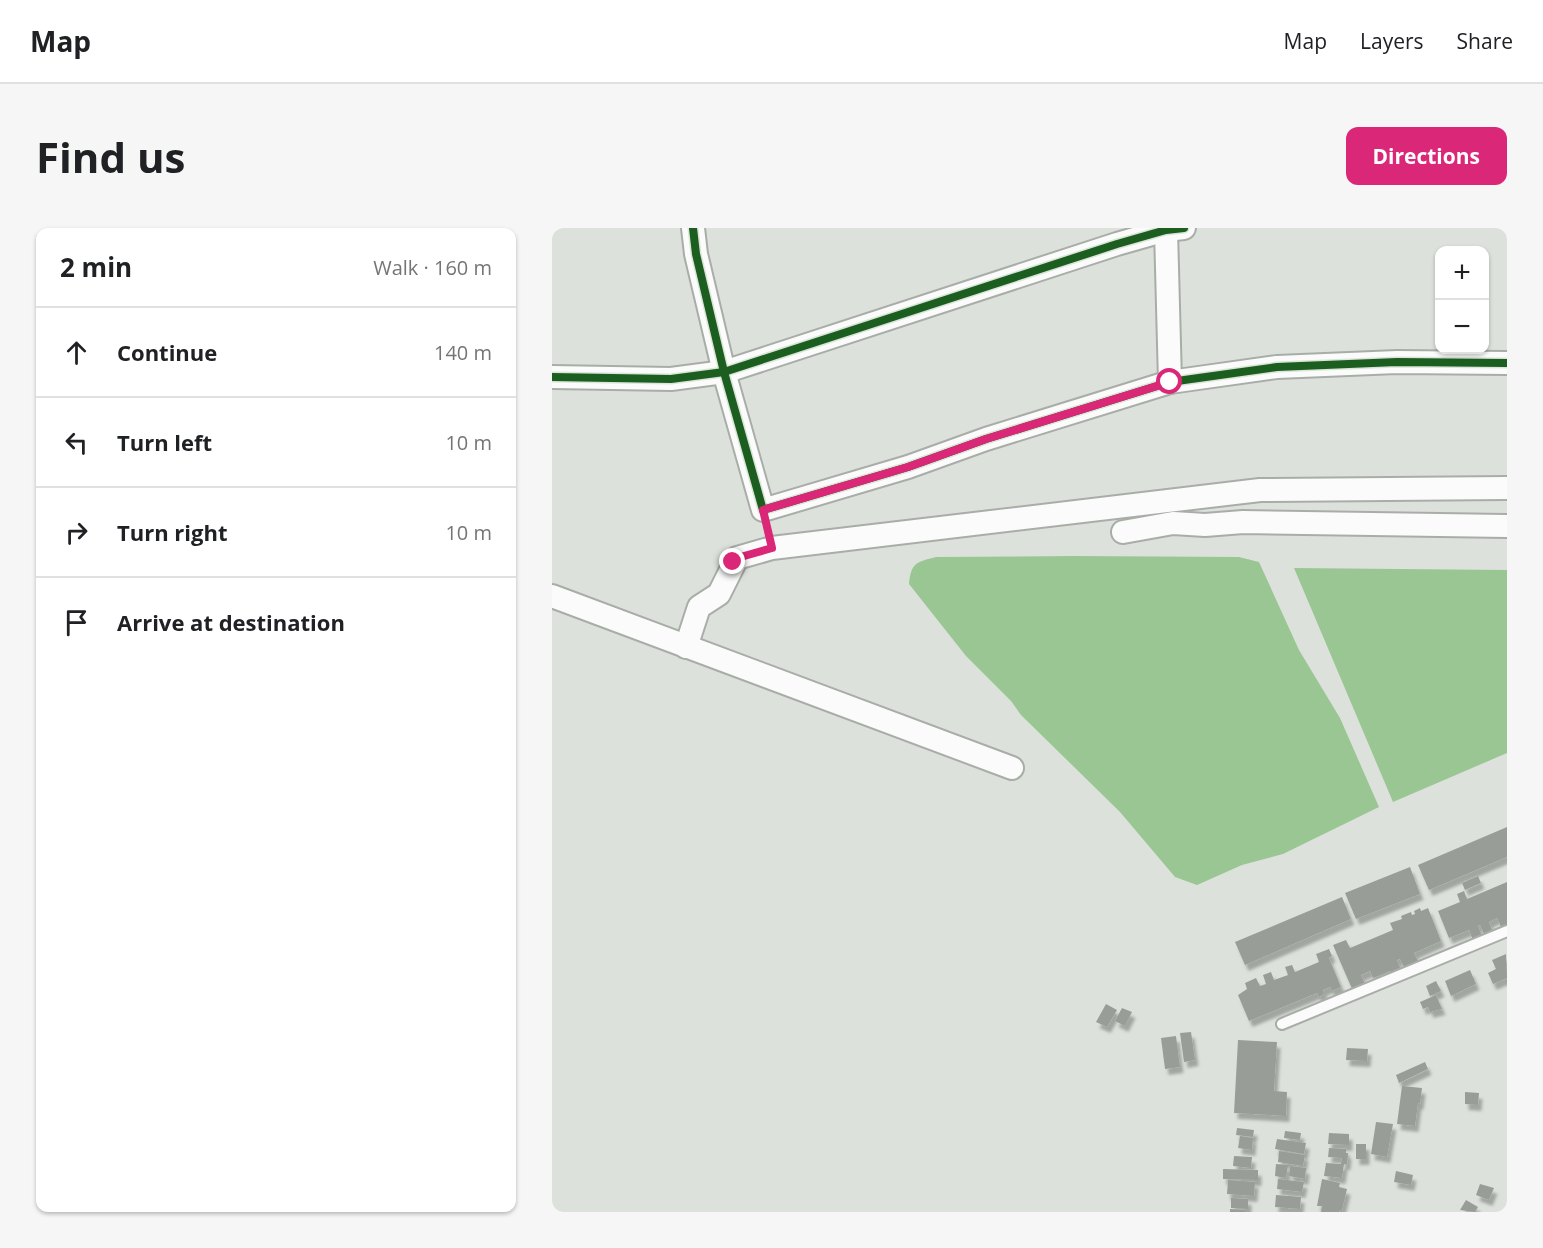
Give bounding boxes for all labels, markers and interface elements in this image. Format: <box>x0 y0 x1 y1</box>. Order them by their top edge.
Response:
text: Map <box>30 22 91 60</box>
text: Map <box>1284 27 1327 55</box>
text: Layers <box>1360 27 1424 55</box>
text: Share <box>1457 27 1513 55</box>
button: Directions <box>1346 127 1507 185</box>
text: Find us <box>36 128 185 185</box>
map controls <box>1435 246 1489 354</box>
button: + <box>1435 246 1489 300</box>
text: 2 min <box>60 249 132 285</box>
text: Walk · 160 m <box>373 254 492 281</box>
button: − <box>1435 300 1489 354</box>
icon: ahead <box>60 336 93 369</box>
text: Continue <box>117 337 217 367</box>
text: 140 m <box>434 339 492 366</box>
route start <box>1156 368 1182 394</box>
icon: left <box>60 426 93 459</box>
text: Turn left <box>117 427 212 457</box>
text: 10 m <box>445 429 492 456</box>
icon: right <box>60 516 93 549</box>
text: Turn right <box>117 517 228 547</box>
text: 10 m <box>445 519 492 546</box>
route end <box>719 548 745 574</box>
icon: arrive <box>60 606 93 639</box>
text: Arrive at destination <box>117 607 345 637</box>

